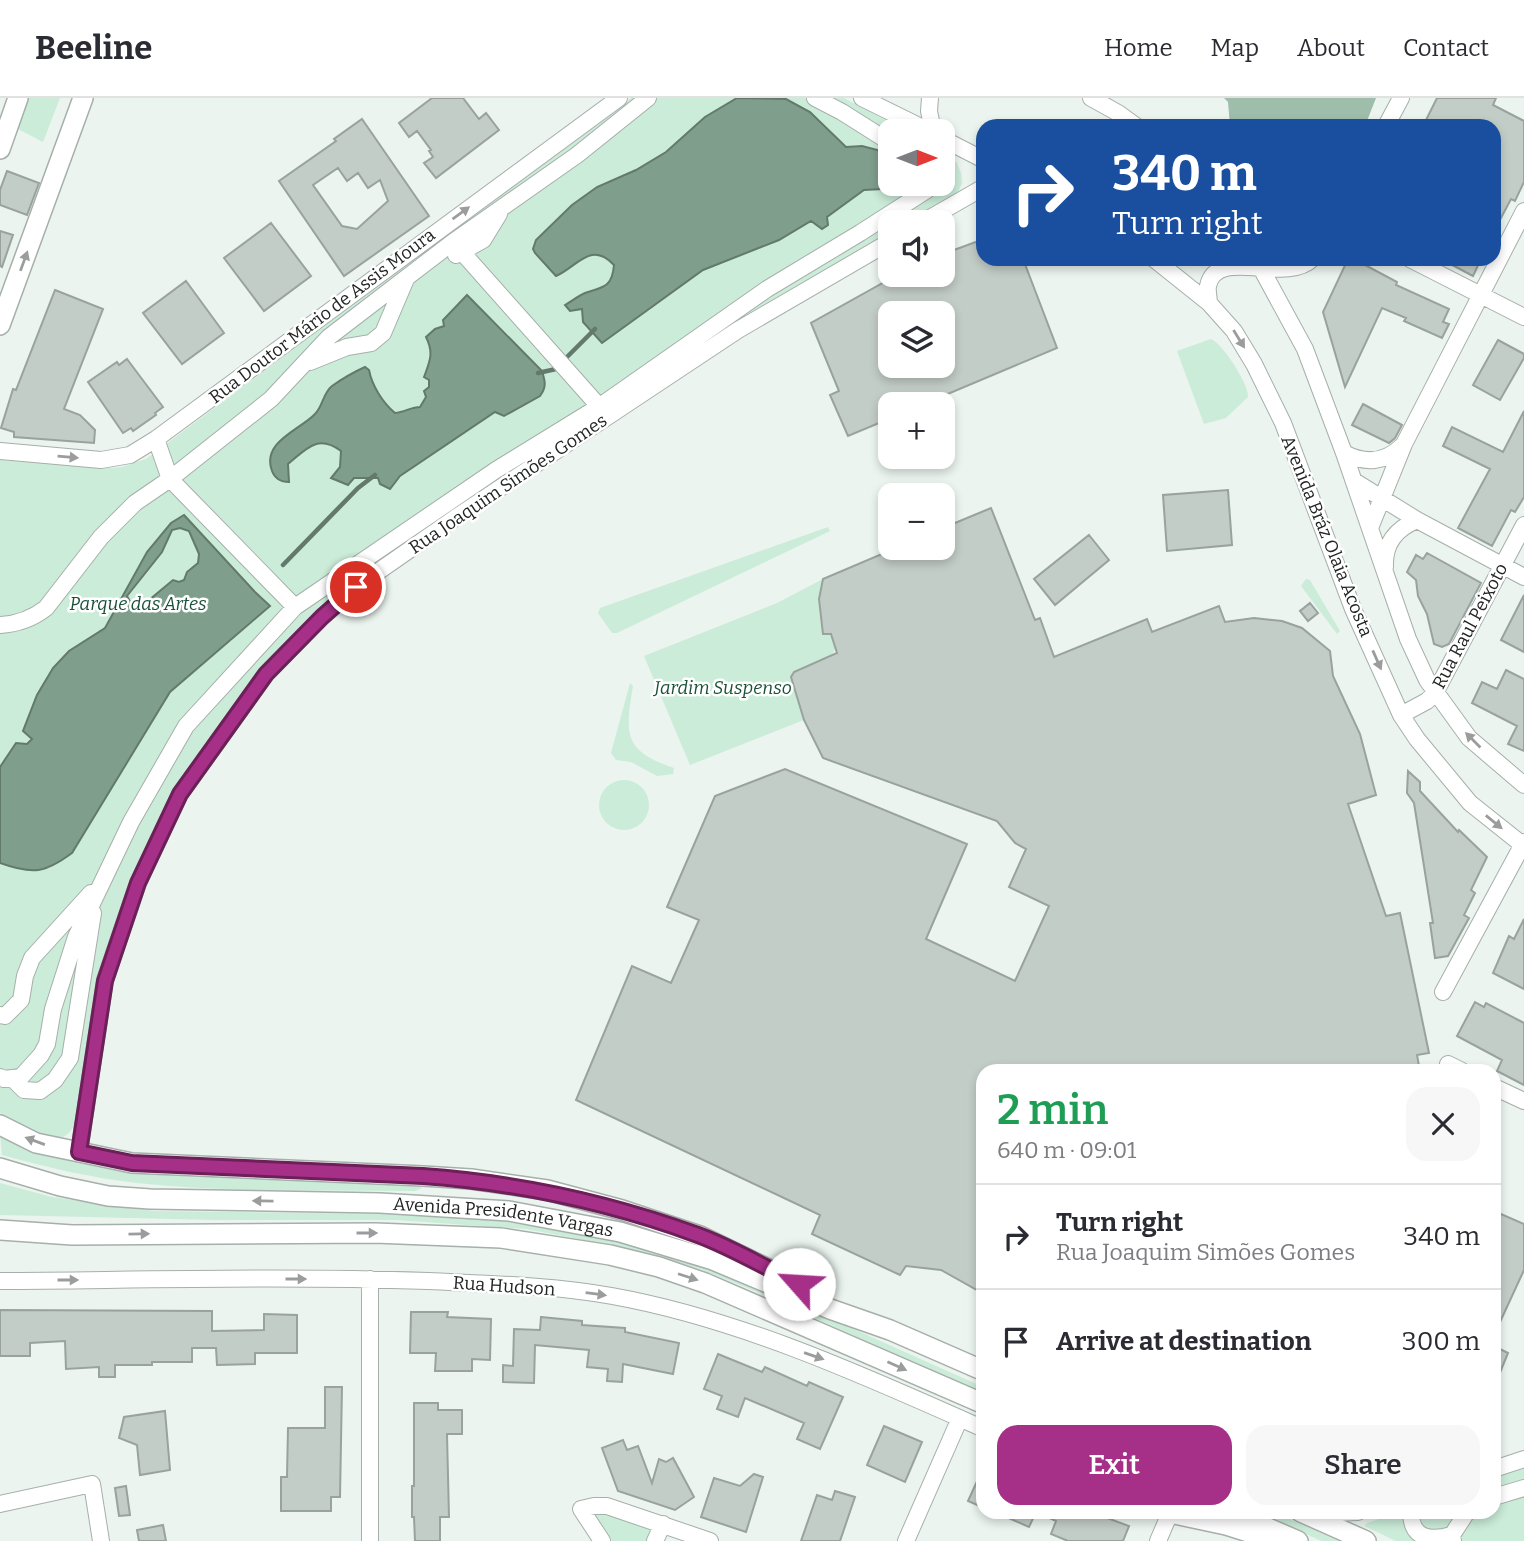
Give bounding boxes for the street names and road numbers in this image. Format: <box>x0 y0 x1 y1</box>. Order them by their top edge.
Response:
street label: Rua Doutor Mário de Assis Moura <box>205 224 439 408</box>
street label: Rua Joaquim Simões Gomes <box>405 409 611 559</box>
street label: Avenida Bráz Olaia Acosta <box>1276 432 1378 640</box>
street label: Rua Raul Peixoto <box>1428 559 1512 693</box>
street label: Avenida Presidente Vargas <box>392 1193 615 1242</box>
street label: Rua Hudson <box>452 1271 557 1301</box>

